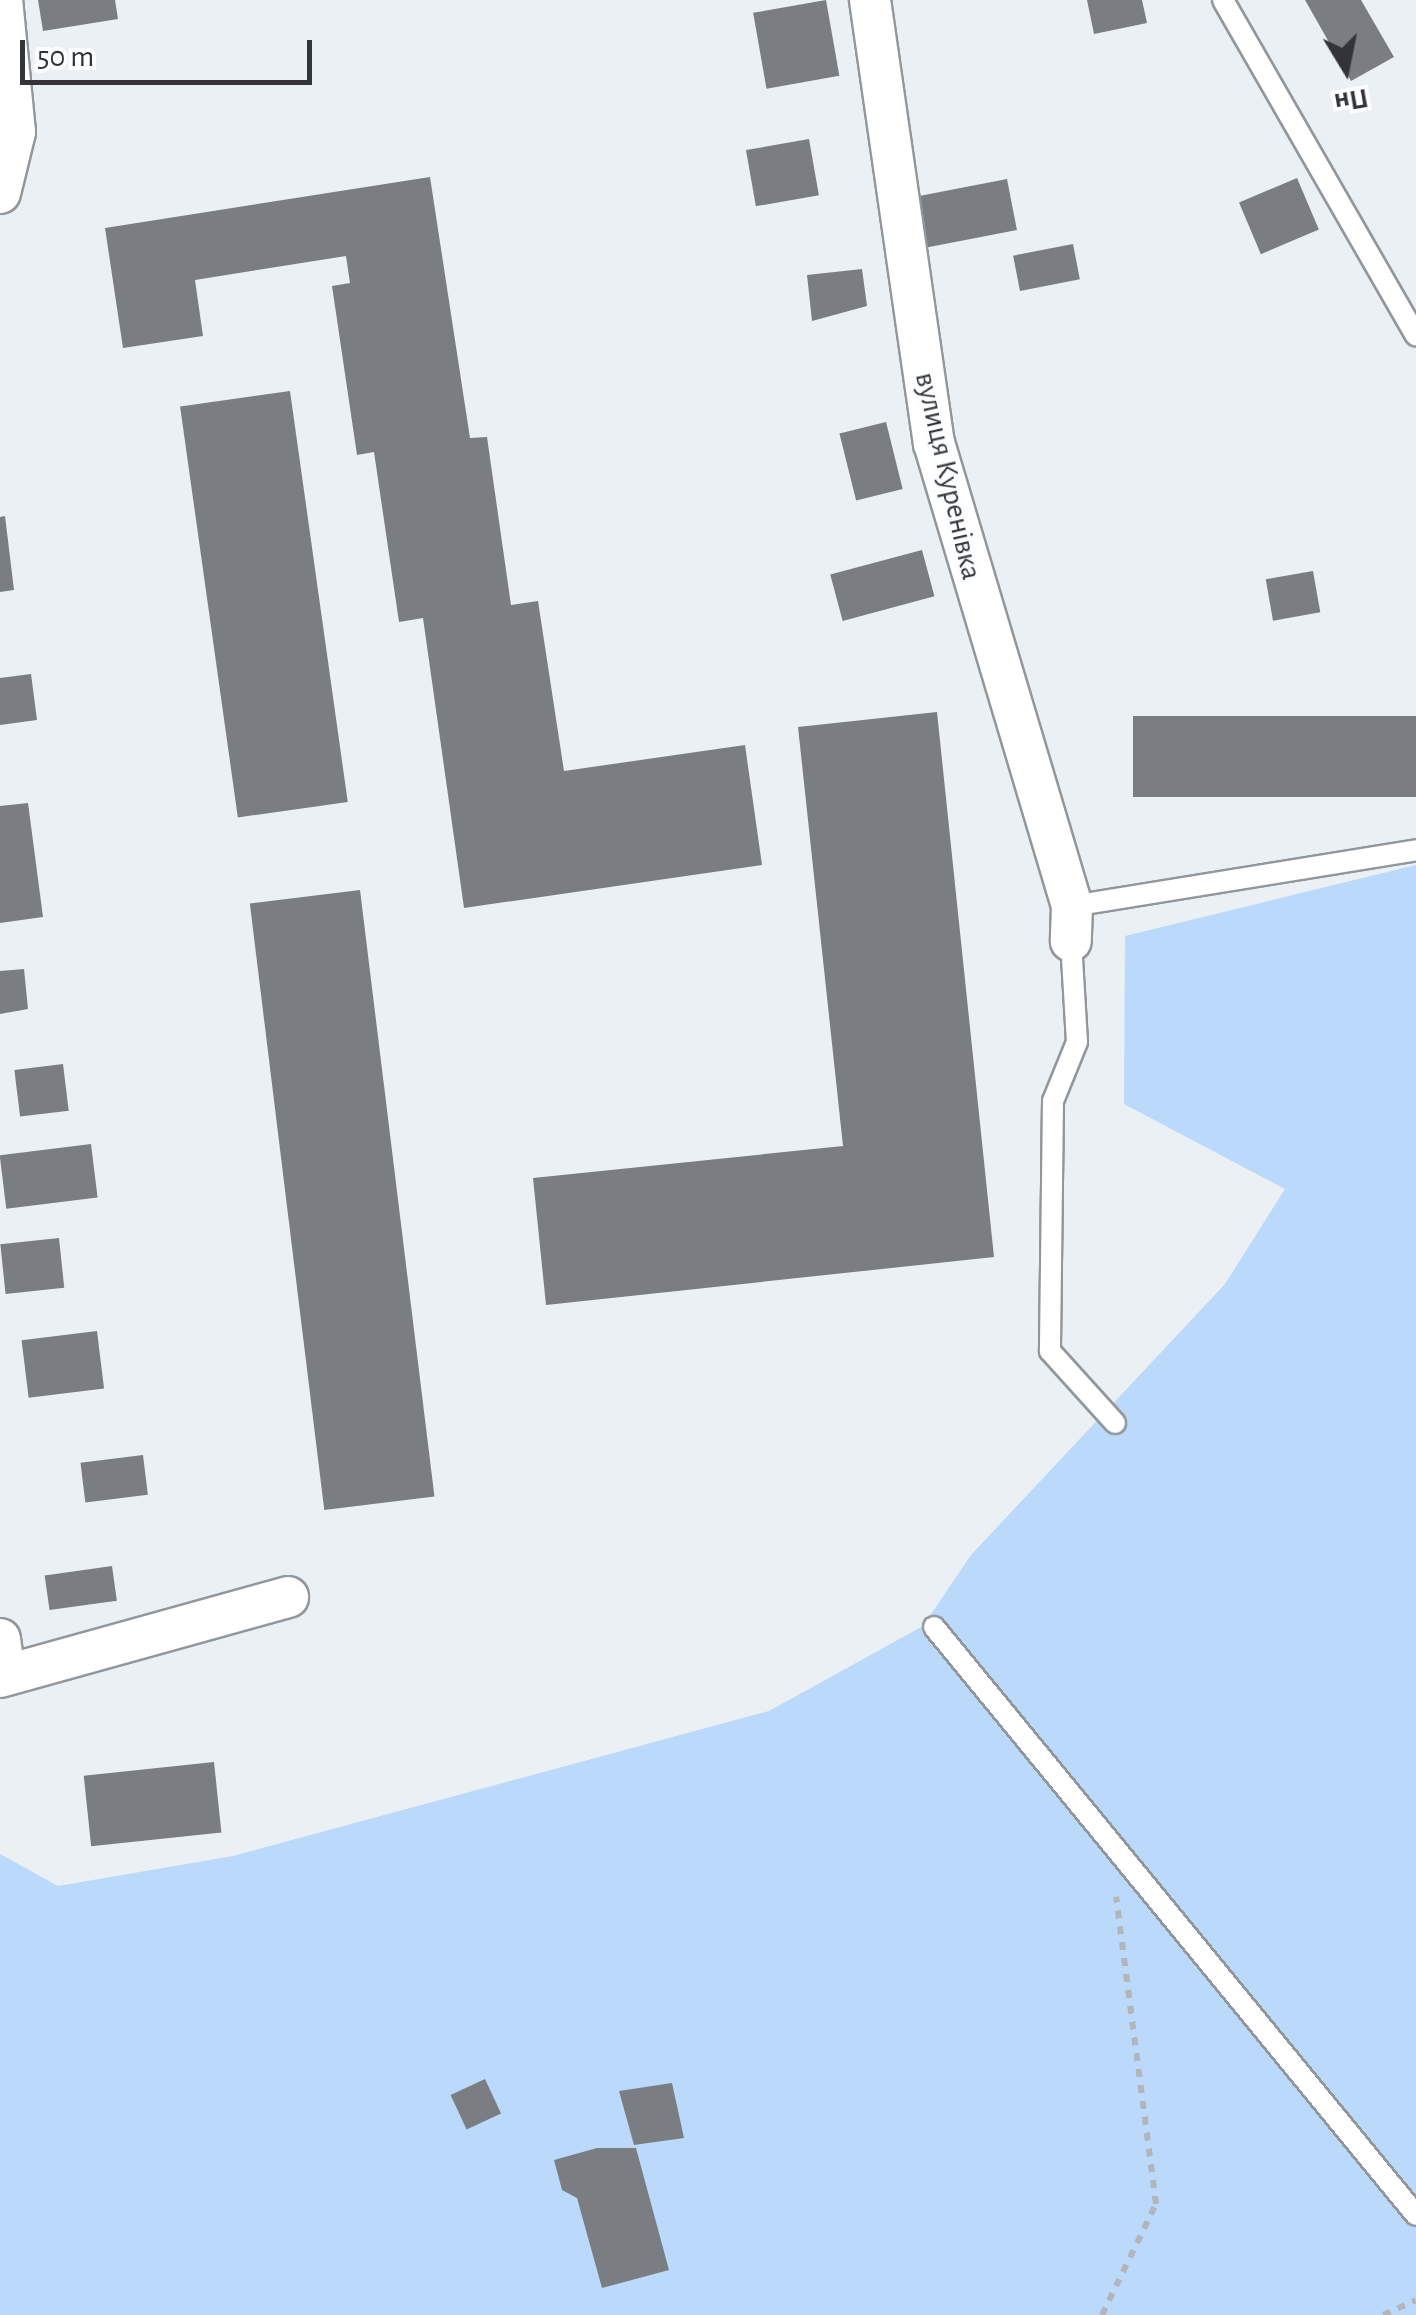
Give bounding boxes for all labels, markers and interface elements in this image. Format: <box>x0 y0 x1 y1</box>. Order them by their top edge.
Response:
scale bar <box>25 20 318 82</box>
north arrow <box>1296 20 1396 120</box>
text: 50 m <box>37 42 94 72</box>
text: Пн <box>1332 83 1370 116</box>
street label: вулиця Куренівка <box>907 369 989 583</box>

